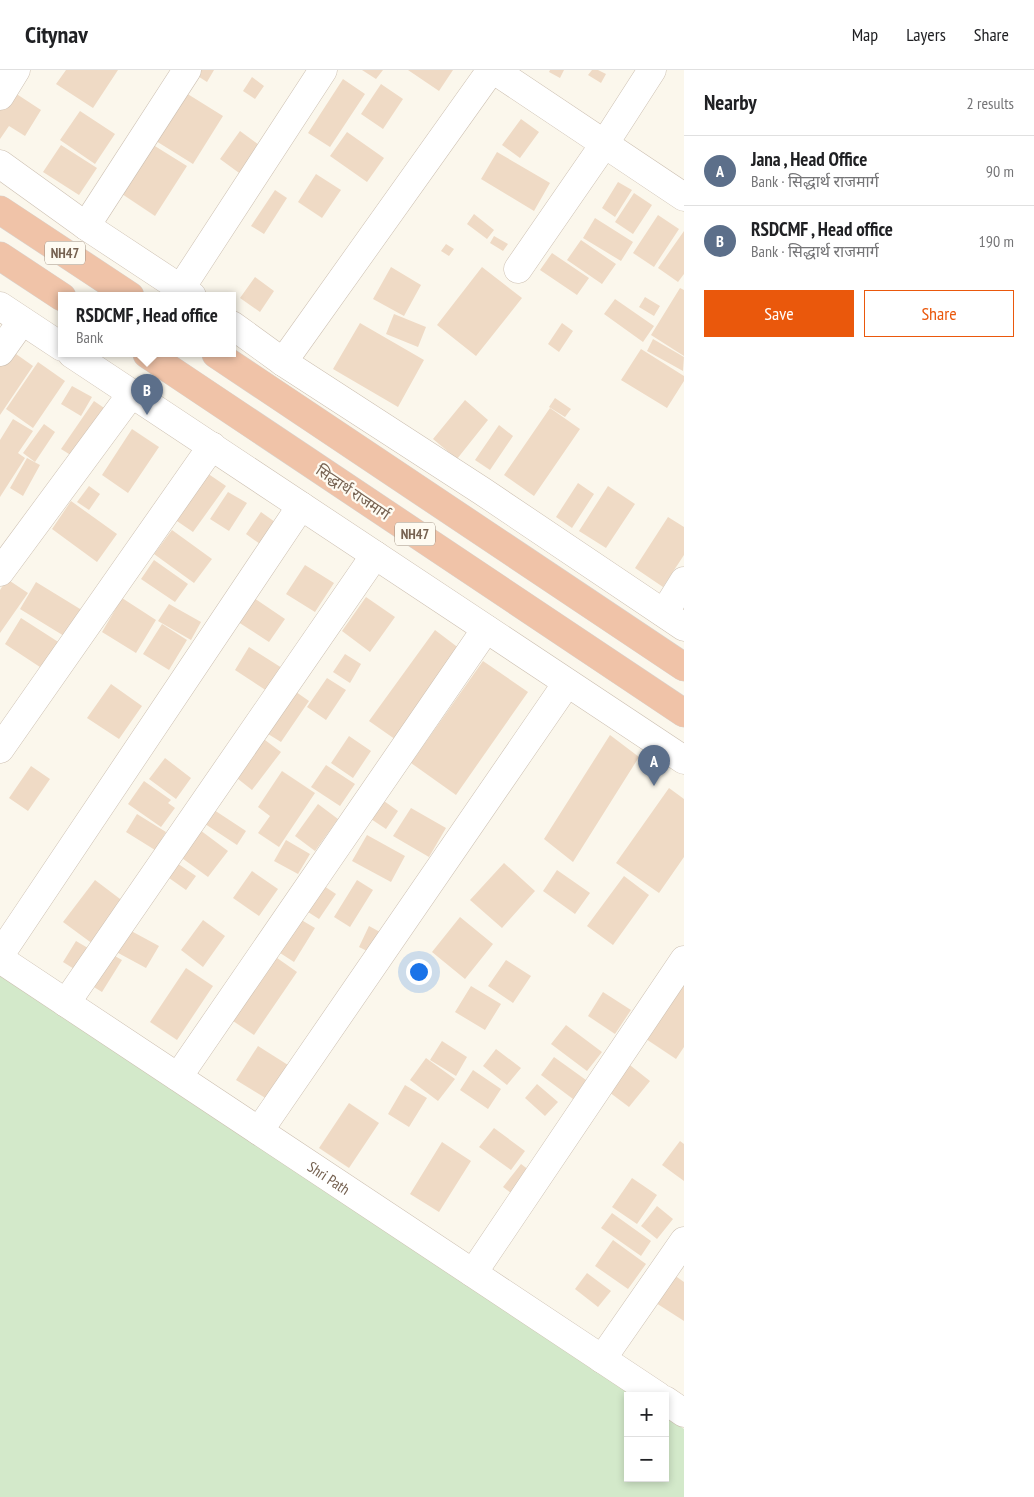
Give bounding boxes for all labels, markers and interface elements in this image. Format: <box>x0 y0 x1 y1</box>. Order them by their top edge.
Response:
text: Citynav <box>25 19 88 50</box>
text: Map <box>852 23 878 46</box>
text: Layers <box>906 23 946 46</box>
text: Share <box>974 23 1009 46</box>
text: Nearby <box>704 89 757 116</box>
text: 2 results <box>967 93 1014 113</box>
text: Jana , Head Office <box>751 147 867 171</box>
text: A <box>716 161 724 181</box>
text: 90 m <box>986 161 1014 181</box>
text: Bank · सिद्धार्थ राजमार्ग <box>751 171 879 191</box>
text: RSDCMF , Head office <box>751 217 893 241</box>
text: B <box>716 231 724 251</box>
text: 190 m <box>979 231 1014 251</box>
text: Bank · सिद्धार्थ राजमार्ग <box>751 241 879 261</box>
road number: NH47 <box>45 242 85 264</box>
button: Save <box>704 290 854 337</box>
button: Share <box>864 290 1014 337</box>
popup <box>58 292 236 357</box>
text: RSDCMF , Head office <box>76 303 218 327</box>
text: Bank <box>76 327 103 347</box>
pin: B <box>131 374 163 415</box>
street label: सिद्धार्थ राजमार्ग <box>312 460 394 524</box>
road number: NH47 <box>395 522 435 546</box>
pin: A <box>638 745 670 786</box>
your location <box>406 959 432 985</box>
street label: Shri Path <box>304 1157 354 1198</box>
map controls <box>624 1392 669 1482</box>
button: + <box>624 1392 669 1437</box>
button: − <box>624 1437 669 1482</box>

